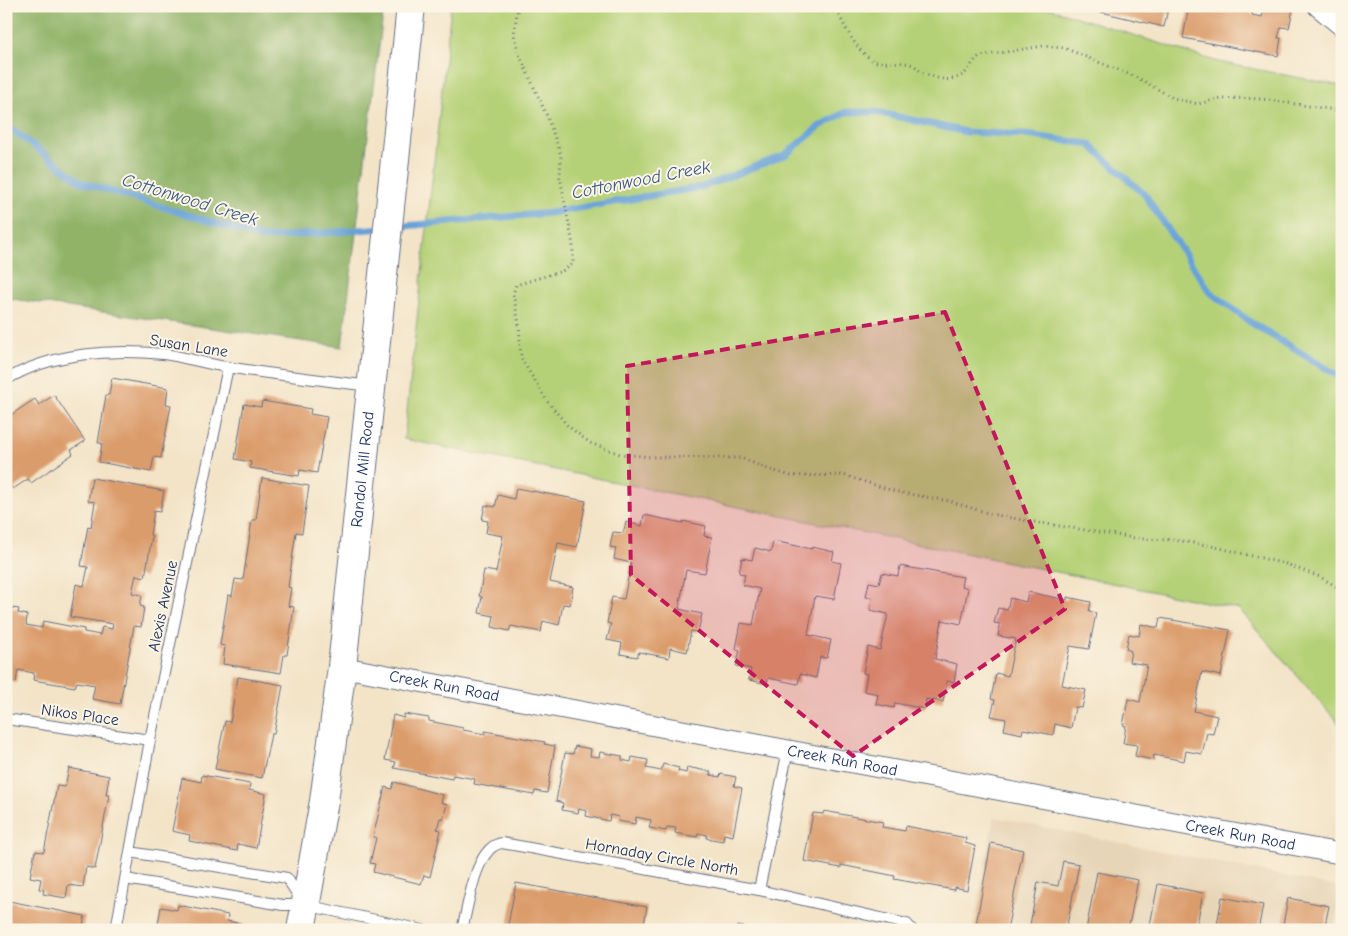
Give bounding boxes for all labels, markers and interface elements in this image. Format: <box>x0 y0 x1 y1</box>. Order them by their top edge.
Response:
water label: Cottonwood Creek <box>570 156 712 204</box>
water label: Cottonwood Creek <box>120 169 261 231</box>
street label: Susan Lane <box>149 331 229 361</box>
street label: Randol Mill Road <box>348 411 378 528</box>
street label: Alexis Avenue <box>145 559 181 653</box>
street label: Creek Run Road <box>388 667 501 705</box>
street label: Nikos Place <box>40 701 120 729</box>
street label: Creek Run Road <box>786 741 899 780</box>
street label: Creek Run Road <box>1184 816 1297 854</box>
street label: Hornaday Circle North <box>584 835 740 879</box>

